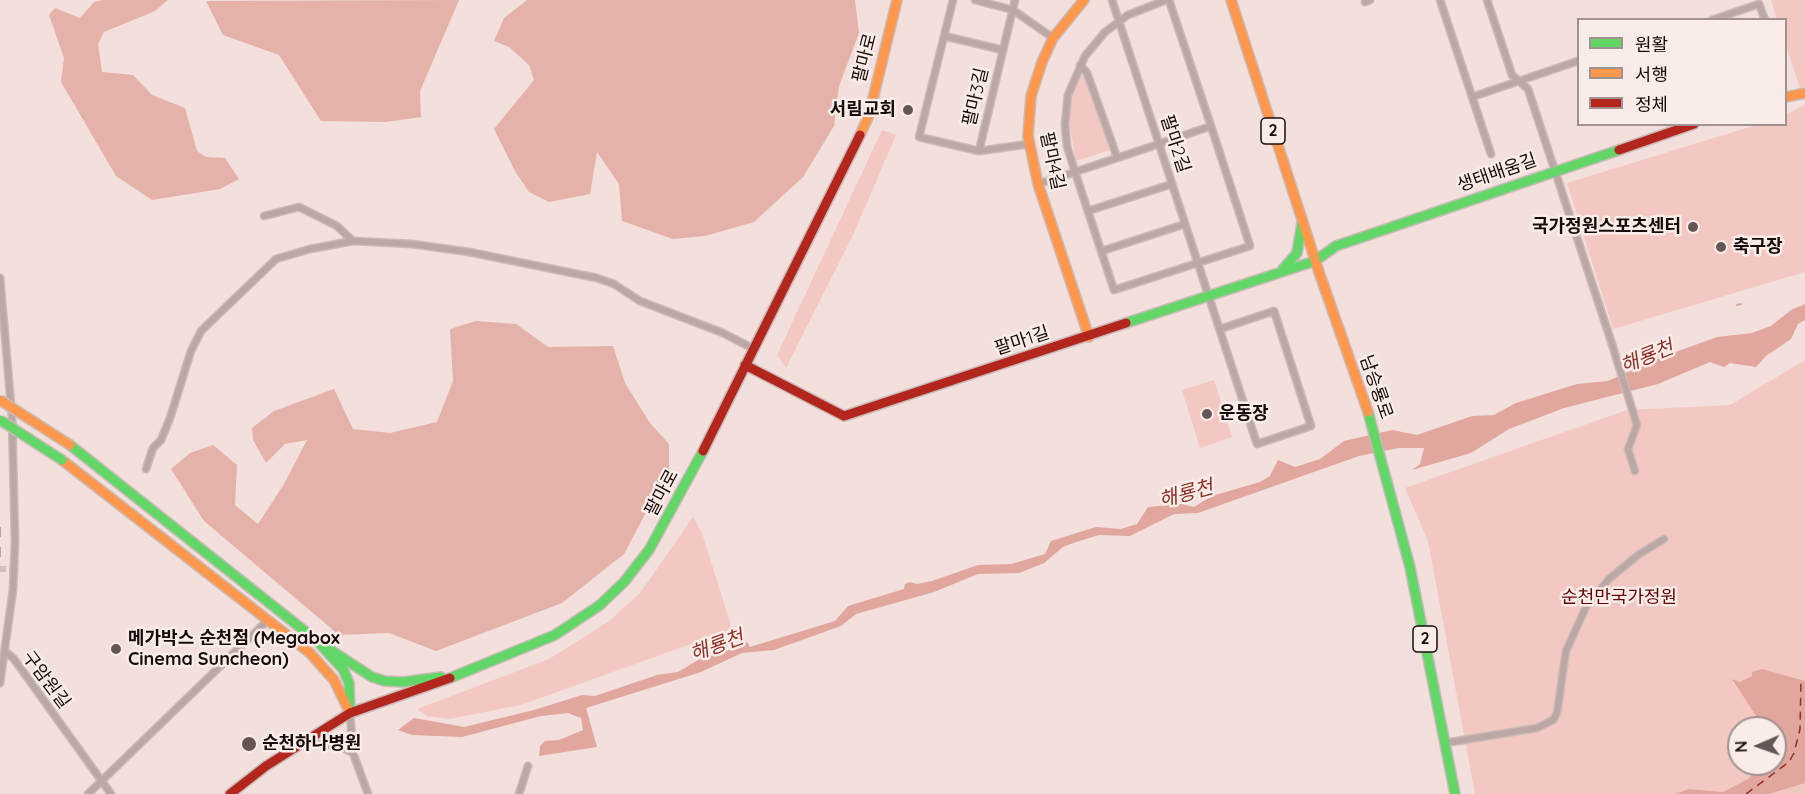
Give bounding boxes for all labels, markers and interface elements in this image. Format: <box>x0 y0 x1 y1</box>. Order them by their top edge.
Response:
legend <box>1577 18 1787 126</box>
street label: 팔마로 <box>849 31 881 85</box>
text: 원활 <box>1635 33 1668 56</box>
text: 서행 <box>1635 63 1668 86</box>
street label: 팔마3길 <box>959 66 993 128</box>
text: 정체 <box>1635 93 1668 116</box>
place label: 서림교회 <box>830 99 896 121</box>
marker: 서림교회 <box>901 103 915 117</box>
street label: 팔마2길 <box>1156 112 1194 176</box>
road number: 2 <box>1261 118 1285 144</box>
street label: 팔마4길 <box>1035 130 1069 192</box>
street label: 생태배움길 <box>1454 149 1540 197</box>
place label: 국가정원스포츠센터 <box>1532 216 1681 238</box>
marker: 국가정원스포츠센터 <box>1686 220 1700 234</box>
place label: 축구장 <box>1733 236 1783 258</box>
marker: 축구장 <box>1714 240 1728 254</box>
street label: 팔마1길 <box>992 322 1052 360</box>
water label: 해룡천 <box>1617 336 1677 378</box>
street label: 남승룡로 <box>1355 352 1397 422</box>
place label: 운동장 <box>1219 403 1269 425</box>
marker: 운동장 <box>1200 407 1214 421</box>
street label: 팔마로 <box>641 466 683 520</box>
water label: 해룡천 <box>1156 475 1216 513</box>
park label: 순천만국가정원 <box>1561 587 1677 609</box>
water label: 해룡천 <box>687 625 747 667</box>
road number: 2 <box>1413 626 1437 652</box>
place label: 메가박스 순천점 (Megabox Cinema Suncheon) <box>128 628 340 670</box>
marker: 메가박스 순천점 (Megabox Cinema Suncheon) <box>109 642 123 656</box>
street label: 구암원길 <box>17 647 75 713</box>
north arrow <box>1727 716 1787 776</box>
place label: 순천하나병원 <box>262 733 361 755</box>
marker: 순천하나병원 <box>240 735 258 753</box>
text: N <box>1731 740 1751 753</box>

